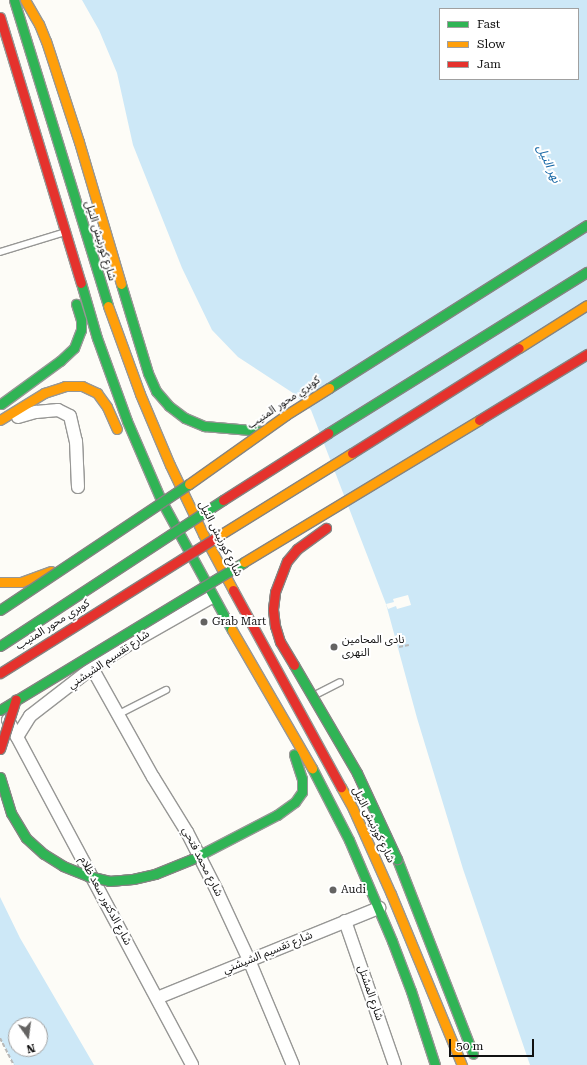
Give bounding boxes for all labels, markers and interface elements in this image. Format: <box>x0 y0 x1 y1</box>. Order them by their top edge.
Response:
legend <box>439 8 579 80</box>
text: Fast <box>477 17 500 31</box>
text: Slow <box>477 37 505 51</box>
text: Jam <box>477 57 501 71</box>
water label: نهر النيل <box>533 143 563 185</box>
street label: شارع كورنيش النيل <box>82 199 118 283</box>
street label: كوبري محور المنيب <box>245 374 323 432</box>
street label: شارع كورنيش النيل <box>195 499 245 579</box>
street label: كوبري محور المنيب <box>14 597 92 653</box>
place label: Grab Mart <box>212 615 266 629</box>
marker: Grab Mart <box>199 617 209 627</box>
street label: شارع تقسيم الشيشني <box>66 628 152 692</box>
place label: نادى المحامين النهرى <box>342 634 405 660</box>
marker: نادى المحامين النهرى <box>329 642 339 652</box>
street label: شارع كورنيش النيل <box>349 785 397 865</box>
street label: شارع محمد فتحي <box>179 825 225 899</box>
street label: شارع الدكتور سعد ظلام <box>76 854 134 948</box>
place label: Audi <box>341 883 366 897</box>
marker: Audi <box>328 885 338 895</box>
street label: شارع تقسيم الشيشني <box>221 929 315 977</box>
street label: شارع المشتل <box>354 964 386 1022</box>
north arrow <box>8 1017 48 1057</box>
scale bar <box>451 1031 536 1057</box>
text: 50 m <box>456 1039 483 1053</box>
text: N <box>25 1041 36 1055</box>

